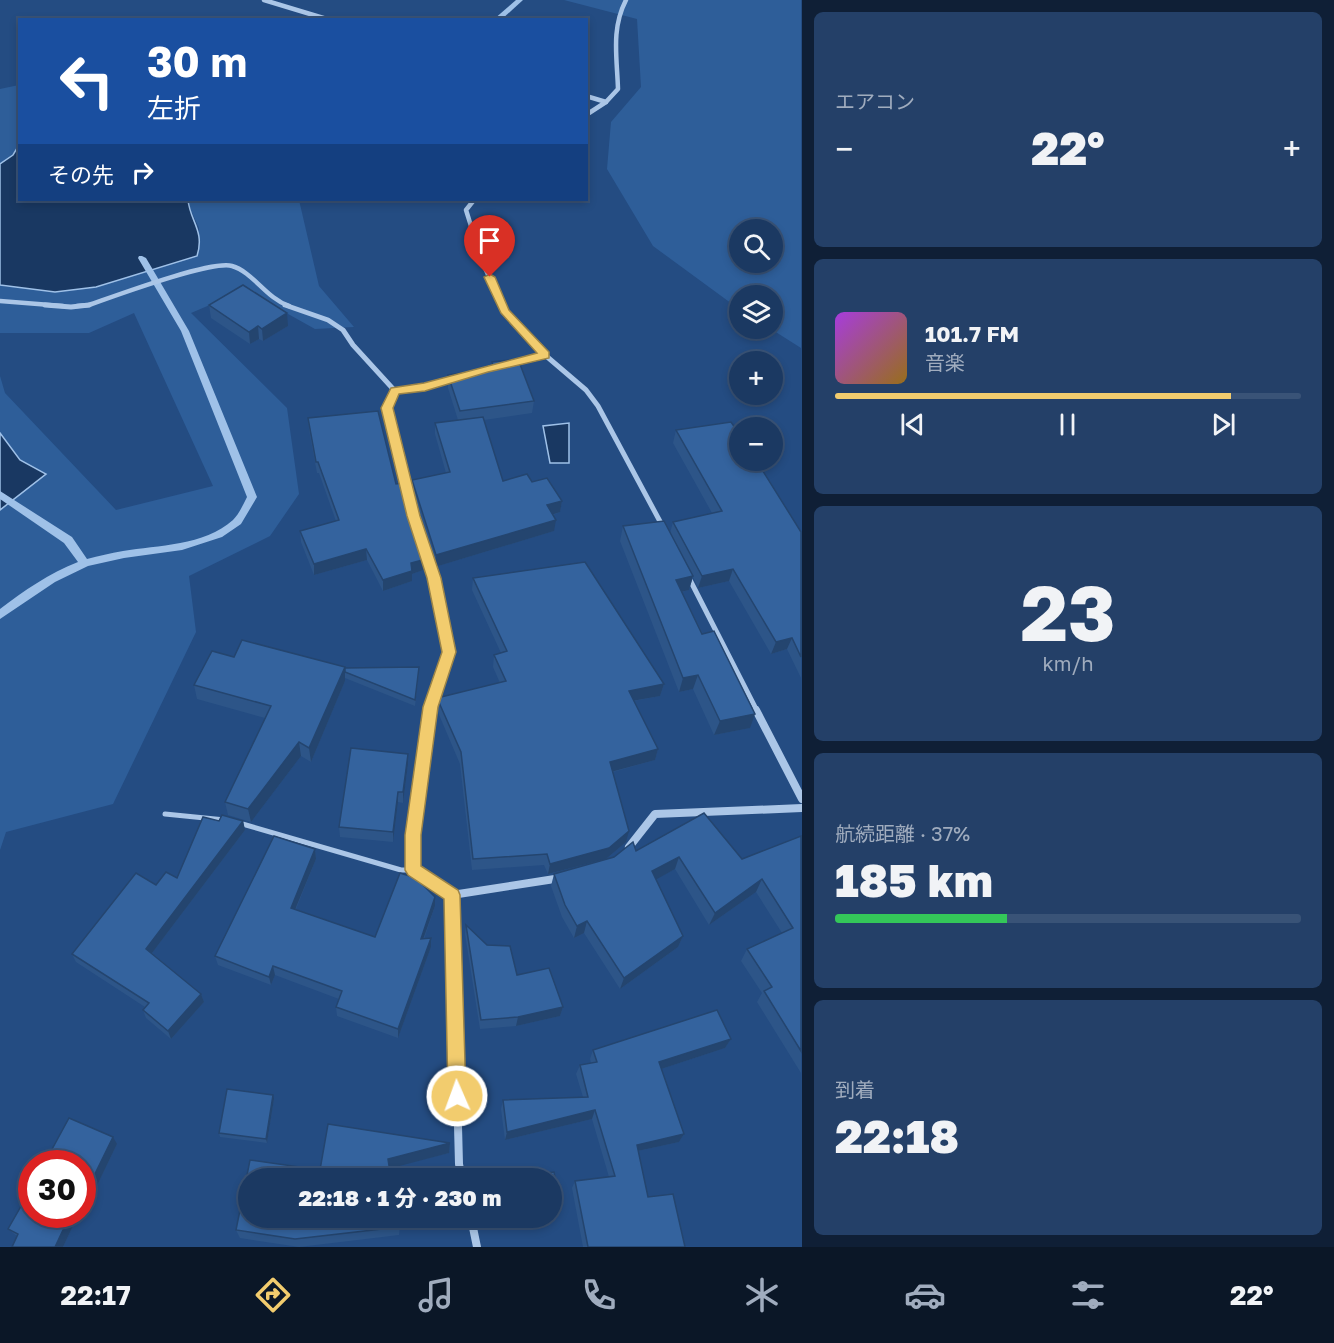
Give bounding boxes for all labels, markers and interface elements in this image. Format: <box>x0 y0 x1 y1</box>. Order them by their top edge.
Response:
text: 30 m <box>147 36 247 86</box>
icon: left <box>48 42 126 120</box>
text: エアコン <box>835 89 915 113</box>
text: 左折 <box>147 92 201 124</box>
text: 22° <box>1031 121 1105 175</box>
text: − <box>835 129 853 168</box>
text: + <box>1283 129 1301 168</box>
icon: right <box>126 156 159 189</box>
text: その先 <box>48 161 114 188</box>
pin <box>464 215 515 277</box>
map controls <box>729 219 783 471</box>
button: search <box>729 219 783 273</box>
icon: arrive <box>473 224 506 257</box>
button: layers <box>729 285 783 339</box>
text: 101.7 FM <box>925 320 1019 347</box>
text: 音楽 <box>925 350 965 374</box>
button: + <box>729 351 783 405</box>
icon: previous <box>896 408 929 441</box>
icon: pause <box>1051 408 1084 441</box>
icon: next <box>1207 408 1240 441</box>
button: − <box>729 417 783 471</box>
text: 23 <box>1020 565 1116 658</box>
text: km/h <box>1043 651 1093 675</box>
text: 航続距離 · 37% <box>835 821 970 845</box>
text: 185 km <box>835 853 993 907</box>
position arrow <box>425 1064 489 1128</box>
text: 到着 <box>835 1077 875 1101</box>
text: 22:18 <box>835 1109 959 1163</box>
speed limit sign: 30 <box>18 1150 96 1228</box>
text: 22:18 · 1 分 · 230 m <box>299 1184 501 1211</box>
icon: directions <box>252 1274 294 1316</box>
icon: music <box>415 1274 457 1316</box>
icon: phone <box>578 1274 620 1316</box>
icon: climate <box>741 1274 783 1316</box>
icon: car <box>904 1274 946 1316</box>
icon: filters <box>1067 1274 1109 1316</box>
text: 22:17 <box>61 1279 131 1311</box>
text: 22° <box>1230 1279 1273 1311</box>

